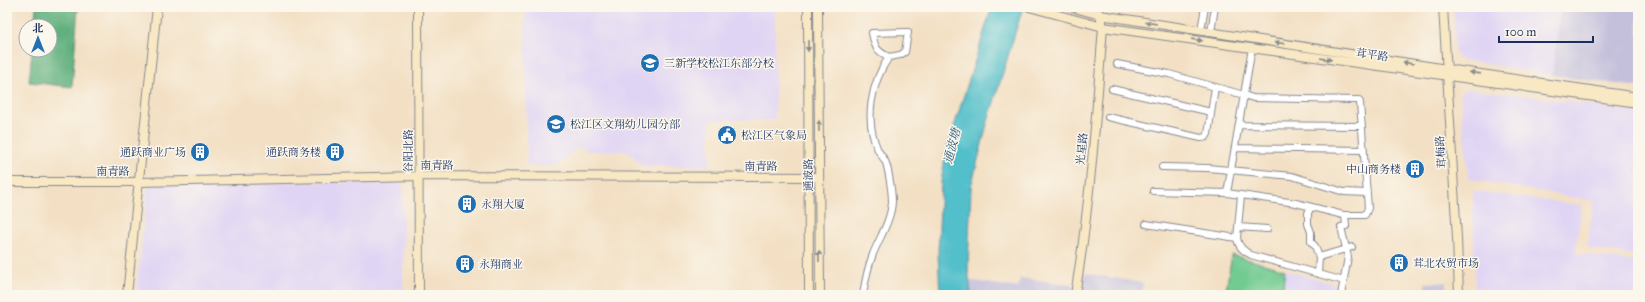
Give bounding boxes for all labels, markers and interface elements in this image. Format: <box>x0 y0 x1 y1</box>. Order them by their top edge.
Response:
north arrow <box>18 18 58 58</box>
scale bar <box>1499 18 1593 44</box>
one-way arrow <box>1145 20 1158 26</box>
text: 北 <box>33 22 44 35</box>
text: 100 m <box>1505 25 1536 39</box>
one-way arrow <box>1191 37 1204 43</box>
one-way arrow <box>805 40 811 53</box>
one-way arrow <box>1274 40 1286 46</box>
street label: 茸平路 <box>1355 46 1389 64</box>
school or university icon: 三新学校松江东部分校 <box>639 52 661 74</box>
one-way arrow <box>1320 56 1332 62</box>
place label: 三新学校松江东部分校 <box>664 57 774 70</box>
one-way arrow <box>1402 60 1414 66</box>
one-way arrow <box>1469 70 1481 76</box>
school or university icon: 松江区文翔幼儿园分部 <box>545 113 567 135</box>
place label: 松江区文翔幼儿园分部 <box>570 118 681 131</box>
one-way arrow <box>816 119 822 132</box>
public building icon: 松江区气象局 <box>716 124 738 146</box>
water label: 通波塘 <box>941 125 964 165</box>
street label: 谷阳北路 <box>402 129 415 173</box>
place label: 松江区气象局 <box>741 129 807 142</box>
street label: 光星路 <box>1074 132 1090 166</box>
street label: 茸梅路 <box>1433 135 1449 169</box>
building icon: 通跃商业广场 <box>189 141 211 163</box>
building icon: 通跃商务楼 <box>324 141 346 163</box>
place label: 通跃商业广场 <box>120 146 186 159</box>
place label: 通跃商务楼 <box>266 146 321 159</box>
building icon: 中山商务楼 <box>1404 158 1426 180</box>
street label: 南青路 <box>421 159 454 172</box>
street label: 通波路 <box>802 159 815 192</box>
street label: 南青路 <box>745 160 778 173</box>
place label: 中山商务楼 <box>1346 163 1401 176</box>
street label: 南青路 <box>97 165 130 178</box>
building icon: 永翔大厦 <box>456 193 478 215</box>
place label: 永翔大厦 <box>481 198 525 211</box>
one-way arrow <box>816 249 822 262</box>
building icon: 茸北农贸市场 <box>1388 252 1410 274</box>
building icon: 永翔商业 <box>454 253 476 275</box>
place label: 茸北农贸市场 <box>1413 257 1479 270</box>
place label: 永翔商业 <box>479 258 523 271</box>

